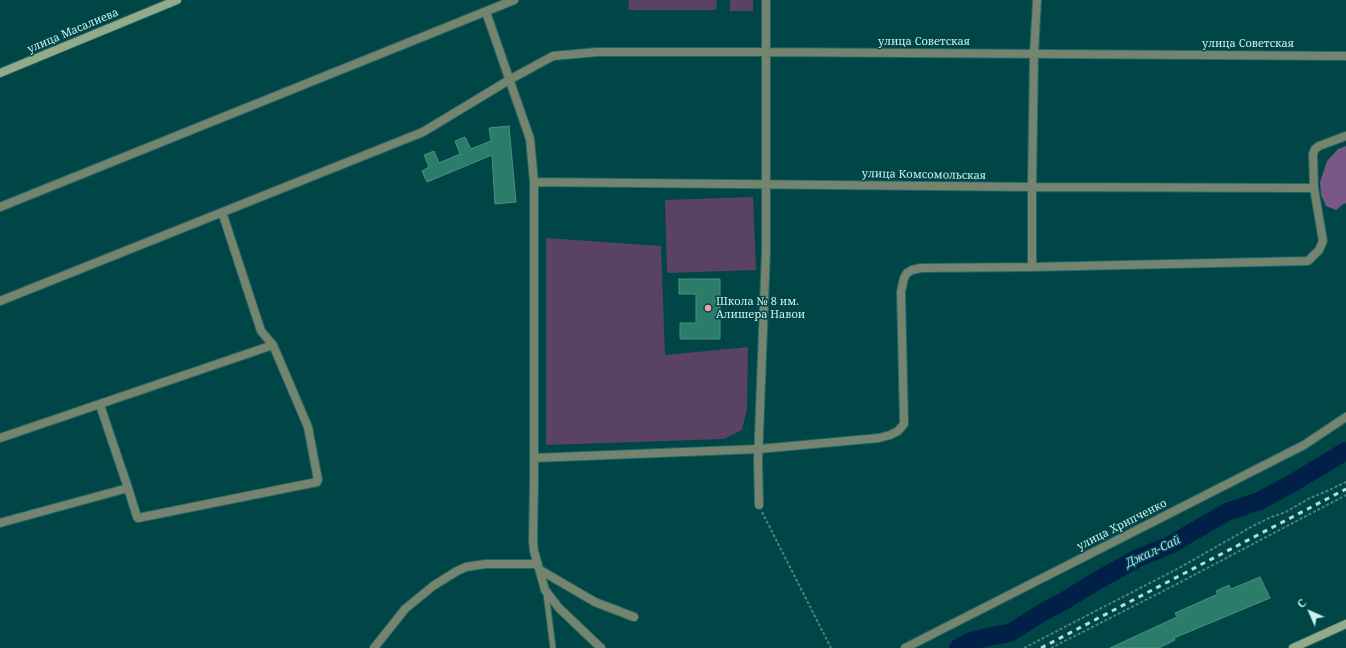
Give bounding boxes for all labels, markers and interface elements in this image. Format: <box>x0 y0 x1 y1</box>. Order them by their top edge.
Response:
street label: улица Масалиева <box>25 6 121 56</box>
street label: улица Советская <box>878 35 970 49</box>
street label: улица Советская <box>1202 37 1294 51</box>
street label: улица Комсомольская <box>862 167 986 183</box>
place label: Школа № 8 им. Алишера Навои <box>716 295 805 321</box>
marker: Школа № 8 им. Алишера Навои <box>703 303 713 313</box>
street label: улица Хрипченко <box>1075 497 1169 553</box>
water label: Джал-Сай <box>1123 533 1183 571</box>
north arrow <box>1290 592 1330 632</box>
text: С <box>1293 595 1309 611</box>

